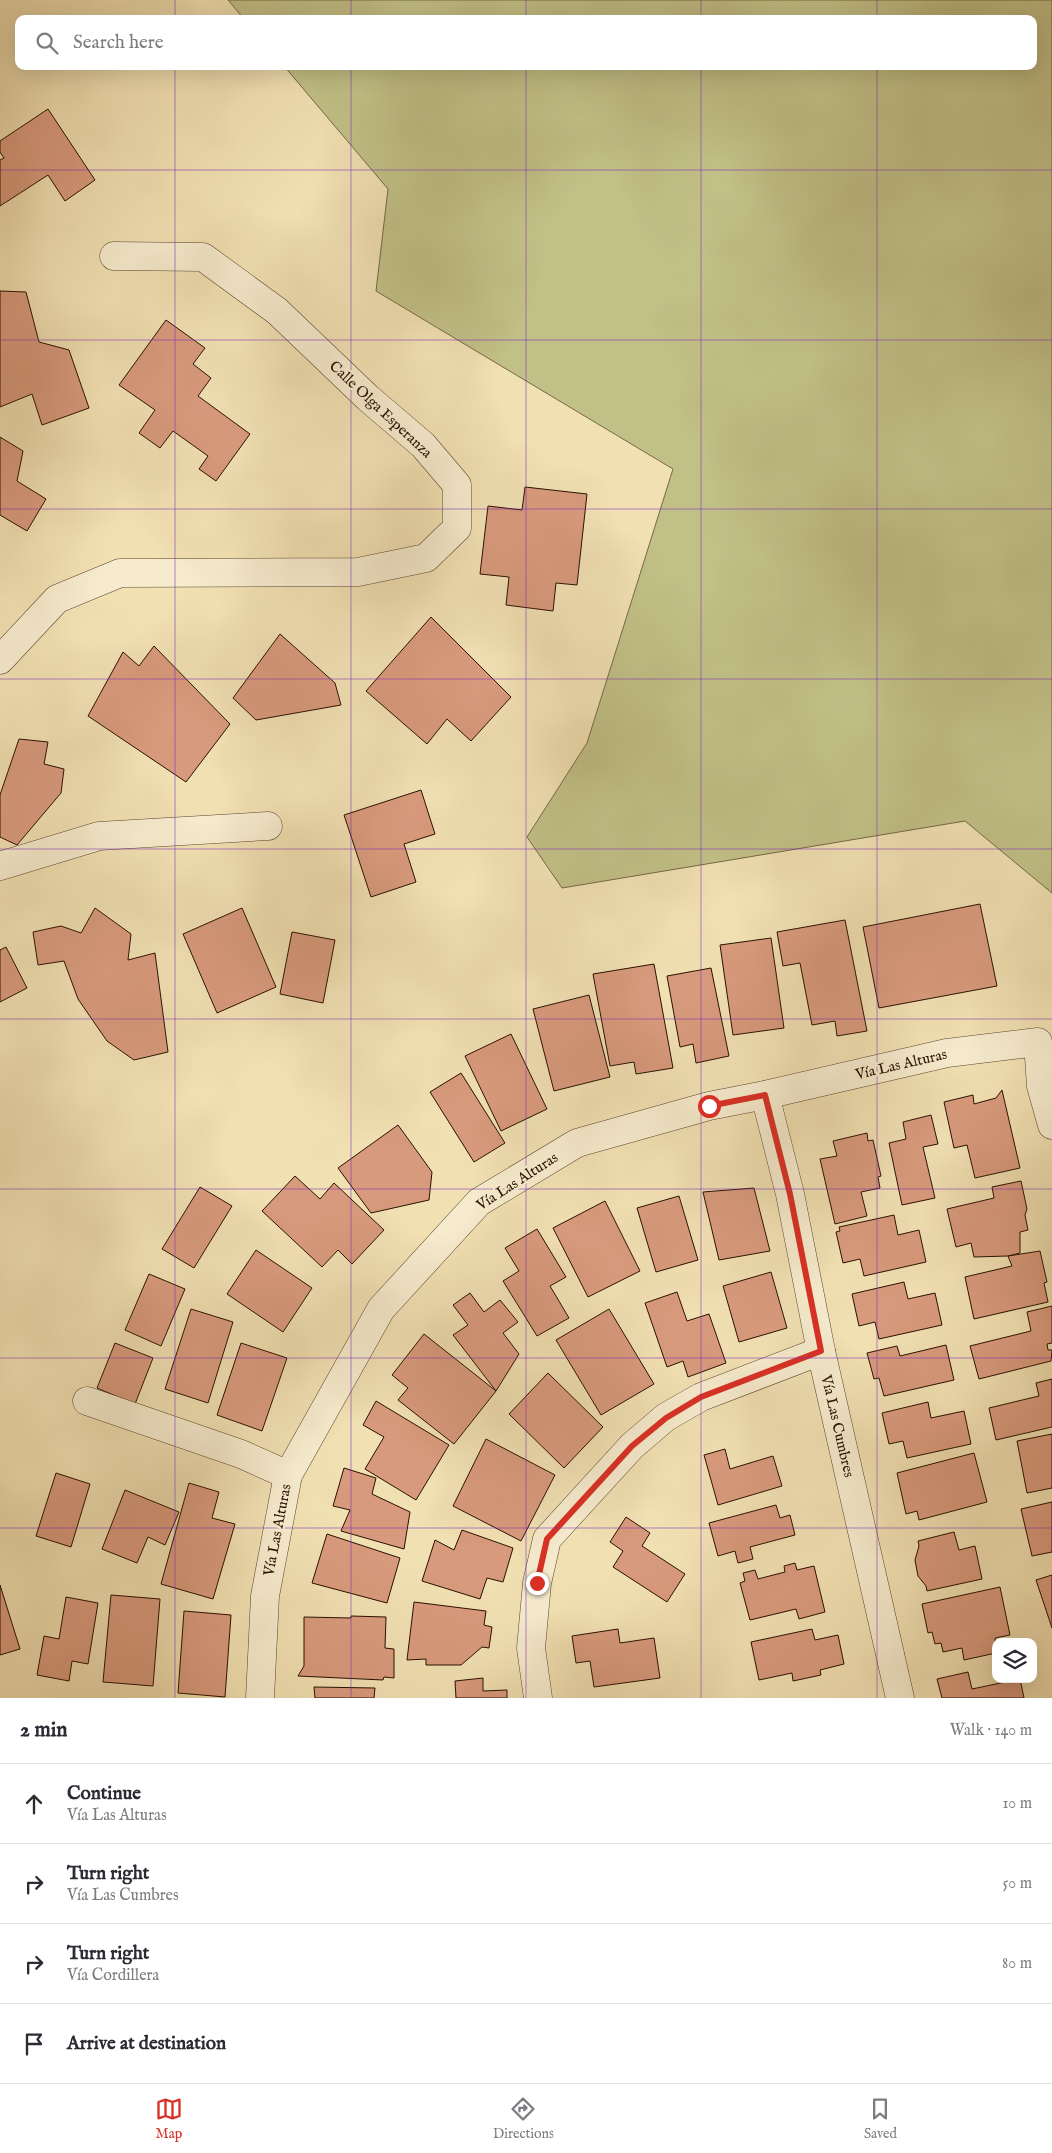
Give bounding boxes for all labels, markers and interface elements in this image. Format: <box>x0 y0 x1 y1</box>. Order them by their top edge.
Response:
search box <box>15 15 1037 70</box>
icon: search <box>33 29 61 57</box>
text: Search here <box>73 31 164 55</box>
street label: Calle Olga Esperanza <box>325 357 437 462</box>
street label: Vía Las Alturas <box>853 1045 949 1084</box>
route start <box>698 1095 721 1118</box>
street label: Vía Las Alturas <box>472 1148 562 1215</box>
street label: Vía Las Cumbres <box>816 1372 859 1479</box>
street label: Vía Las Alturas <box>259 1482 296 1579</box>
route end <box>526 1572 549 1595</box>
map controls <box>992 1638 1037 1683</box>
button: layers <box>992 1638 1037 1683</box>
text: 2 min <box>20 1717 67 1744</box>
text: Walk · 140 m <box>950 1721 1032 1741</box>
text: Continue <box>67 1782 141 1806</box>
icon: ahead <box>20 1790 48 1818</box>
text: 10 m <box>1002 1794 1032 1814</box>
text: Vía Las Alturas <box>67 1806 167 1826</box>
text: Turn right <box>67 1862 149 1886</box>
icon: right <box>20 1870 48 1898</box>
text: 50 m <box>1003 1874 1032 1894</box>
text: Vía Las Cumbres <box>67 1886 179 1906</box>
text: Turn right <box>67 1942 149 1966</box>
icon: right <box>20 1950 48 1978</box>
text: 80 m <box>1002 1954 1032 1974</box>
text: Vía Cordillera <box>67 1966 159 1986</box>
icon: arrive <box>20 2030 48 2058</box>
text: Arrive at destination <box>67 2032 226 2056</box>
tab: Map <box>155 2095 183 2143</box>
tab: Directions <box>493 2095 554 2143</box>
tab: Saved <box>864 2095 897 2143</box>

